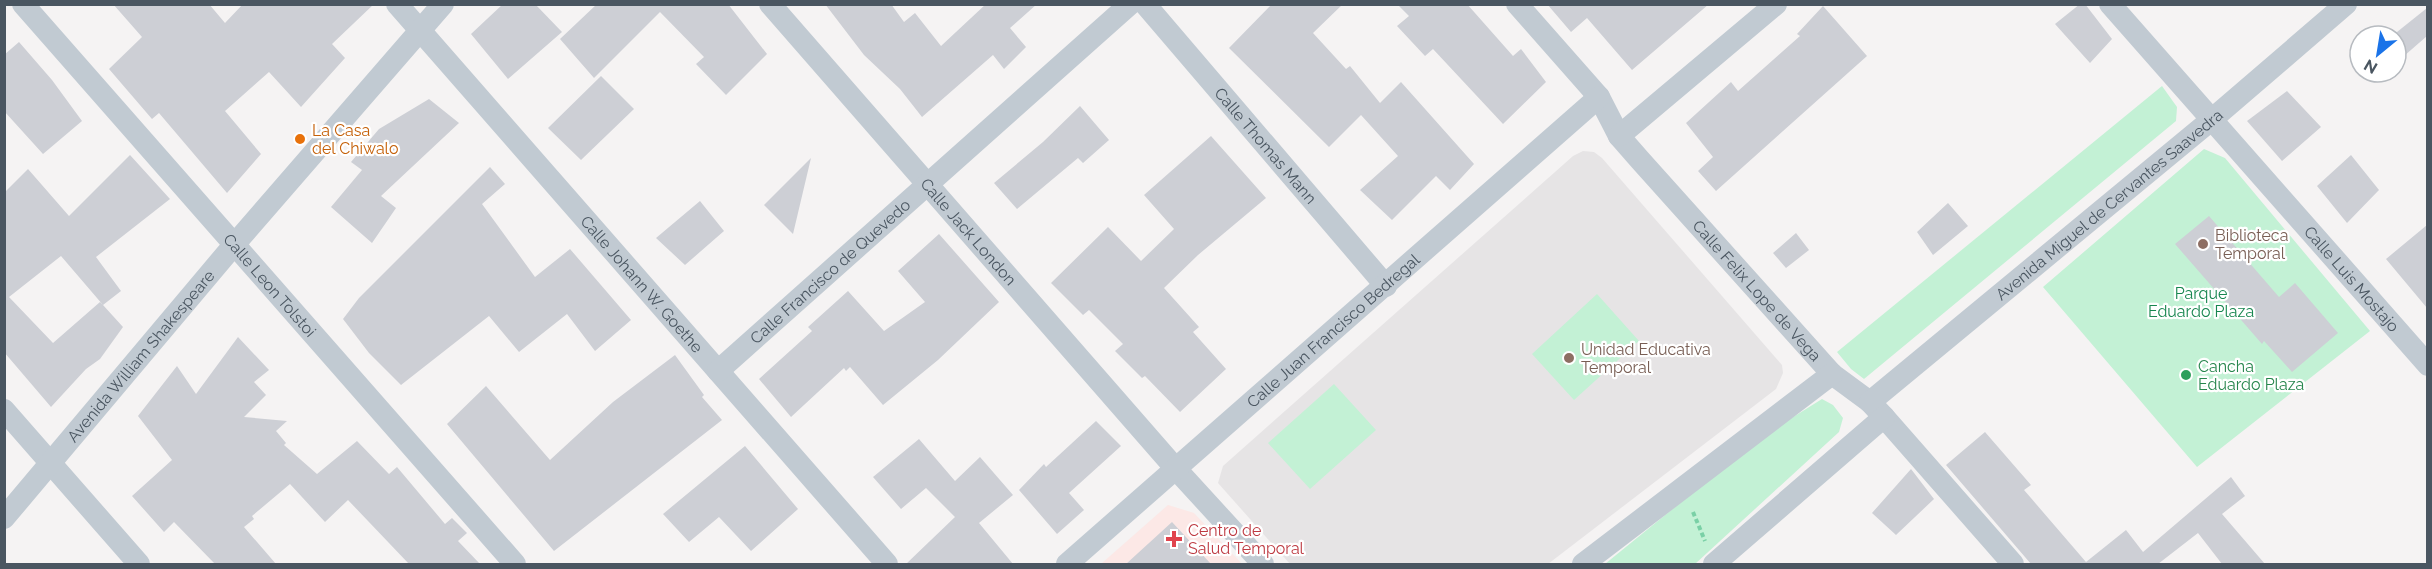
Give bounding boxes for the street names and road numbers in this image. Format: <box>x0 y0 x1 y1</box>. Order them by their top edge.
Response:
street label: Calle Thomas Mann <box>1211 84 1320 208</box>
street label: Avenida Miguel de Cervantes Saavedra <box>1992 105 2227 304</box>
street label: Calle Jack London <box>916 174 1020 289</box>
street label: Calle Francisco de Quevedo <box>746 195 914 348</box>
street label: Calle Johann W. Goethe <box>576 212 707 357</box>
street label: Calle Felix Lope de Vega <box>1688 216 1825 365</box>
street label: Calle Luis Mostajo <box>2300 222 2403 336</box>
street label: Calle Leon Tolstoi <box>219 230 320 341</box>
street label: Calle Juan Francisco Bedregal <box>1243 250 1424 412</box>
street label: Avenida William Shakespeare <box>63 266 219 446</box>

